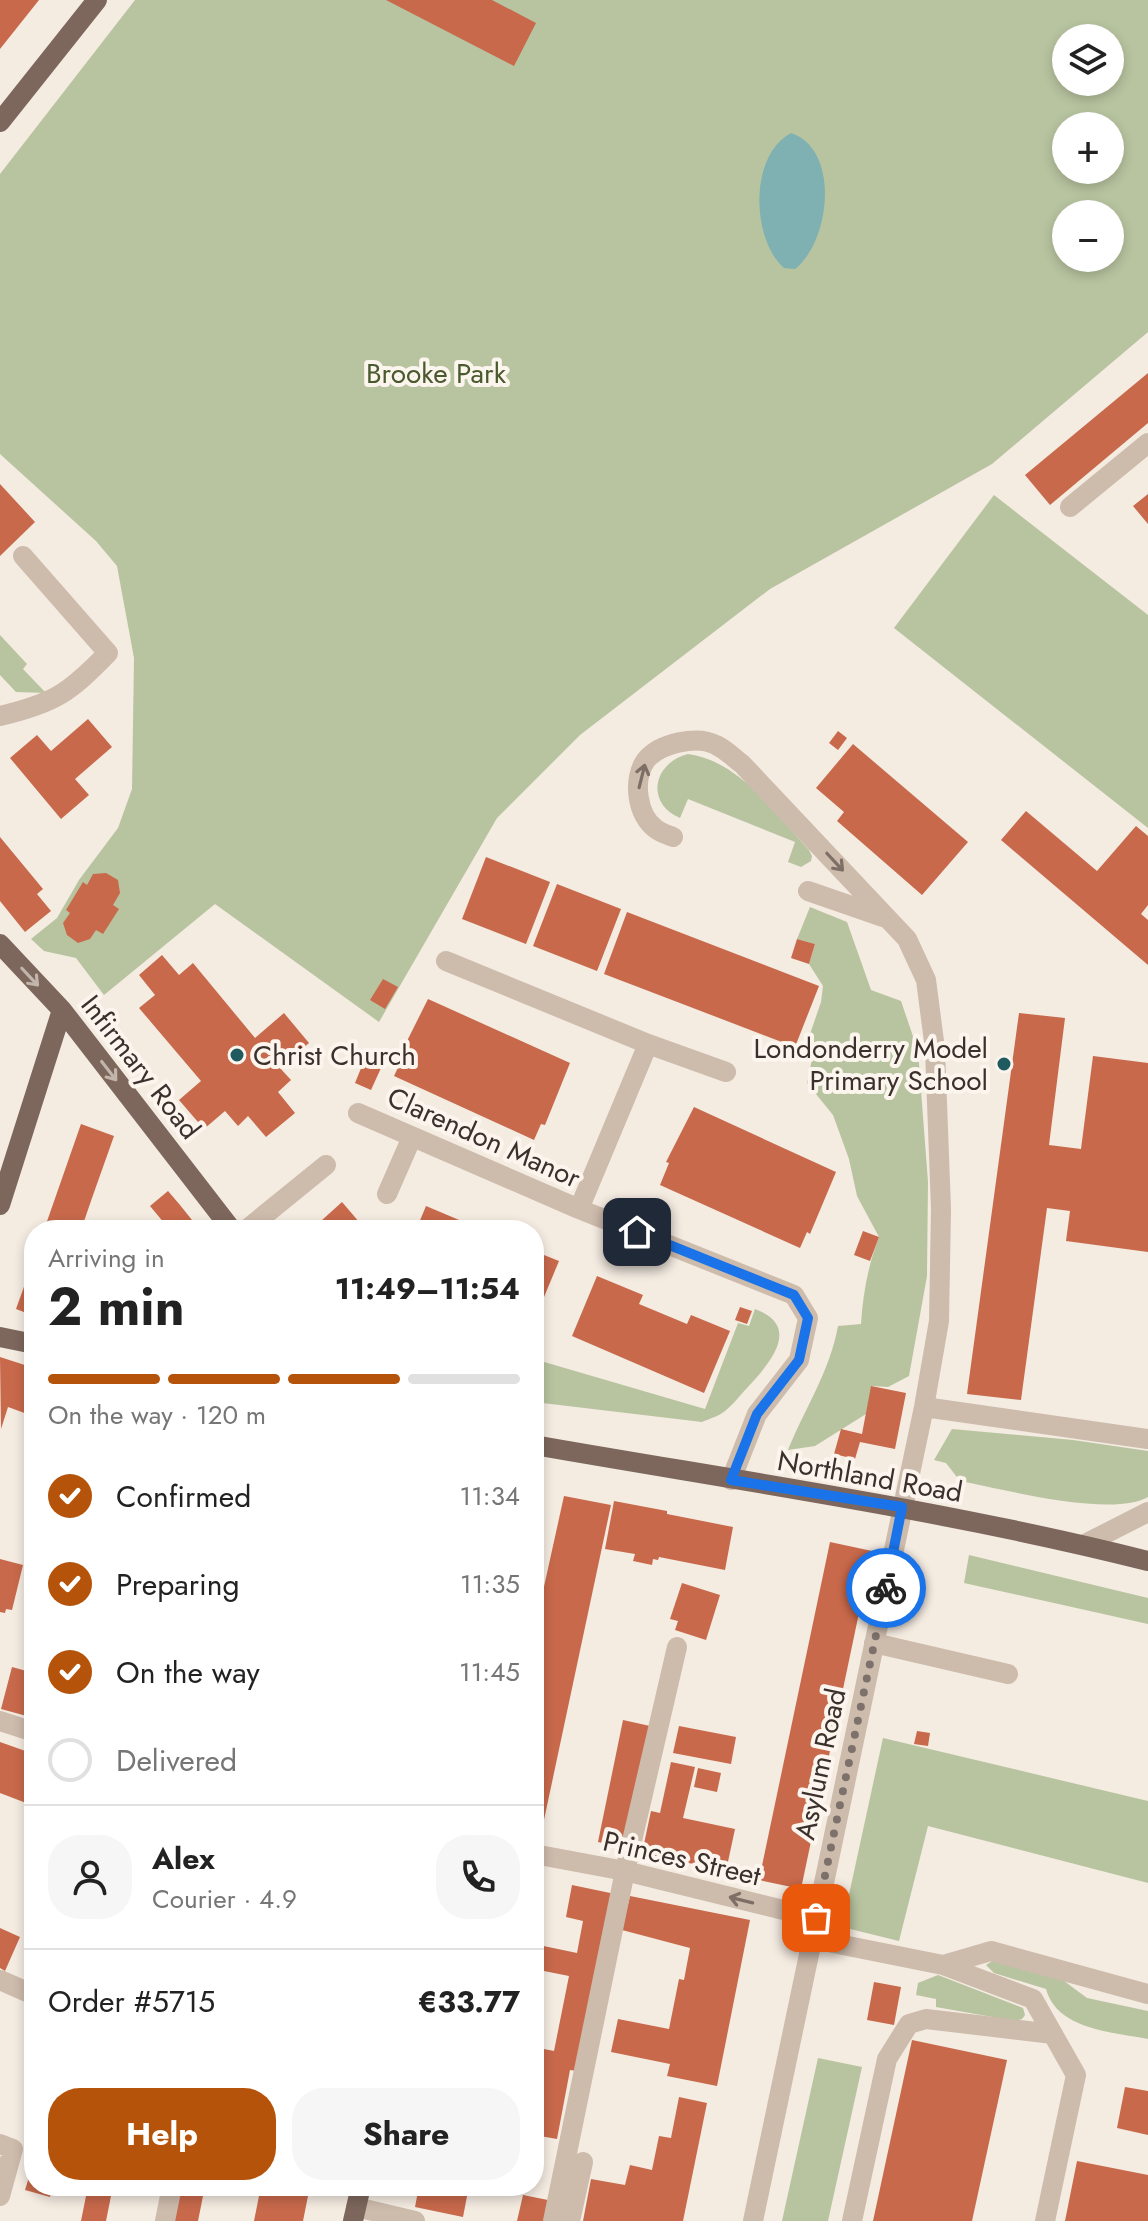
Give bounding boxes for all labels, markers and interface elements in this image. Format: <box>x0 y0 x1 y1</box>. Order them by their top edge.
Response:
map controls <box>1052 24 1124 272</box>
button: layers <box>1052 24 1124 96</box>
button: + <box>1052 112 1124 184</box>
button: − <box>1052 200 1124 272</box>
park label: Brooke Park <box>366 353 507 394</box>
one-way arrow <box>635 764 650 789</box>
one-way arrow <box>825 852 843 872</box>
one-way arrow <box>21 967 40 987</box>
street label: Infirmary Road <box>71 986 210 1148</box>
place label: Londonderry Model Primary School <box>754 1028 988 1101</box>
place label: Christ Church <box>253 1035 416 1076</box>
marker: Christ Church <box>228 1046 246 1064</box>
marker: Londonderry Model Primary School <box>995 1055 1013 1073</box>
one-way arrow <box>101 1060 118 1081</box>
street label: Clarendon Manor <box>381 1077 587 1199</box>
pin <box>603 1198 671 1266</box>
icon: home <box>615 1210 659 1254</box>
text: Arriving in <box>48 1239 165 1277</box>
text: 11:49–11:54 <box>335 1267 520 1310</box>
text: 2 min <box>48 1269 185 1345</box>
text: On the way · 120 m <box>48 1396 266 1434</box>
street label: Northland Road <box>774 1440 966 1513</box>
icon: check <box>48 1474 92 1518</box>
text: Confirmed <box>116 1475 251 1518</box>
text: 11:34 <box>459 1477 520 1515</box>
courier <box>846 1548 926 1628</box>
icon: check <box>48 1562 92 1606</box>
text: Preparing <box>116 1563 240 1606</box>
text: 11:35 <box>460 1565 520 1603</box>
icon: bike <box>864 1566 908 1610</box>
icon: check <box>48 1650 92 1694</box>
text: On the way <box>116 1651 260 1694</box>
text: 11:45 <box>459 1653 520 1691</box>
street label: Asylum Road <box>784 1685 857 1844</box>
text: Delivered <box>116 1739 237 1782</box>
street label: Princes Street <box>599 1820 765 1897</box>
button: person <box>48 1835 132 1919</box>
button: phone <box>436 1835 520 1919</box>
text: Alex <box>152 1837 215 1880</box>
text: Courier · 4.9 <box>152 1880 297 1918</box>
pin <box>782 1884 850 1952</box>
one-way arrow <box>728 1891 754 1906</box>
icon: bag <box>794 1896 838 1940</box>
text: Order #5715 <box>48 1980 215 2023</box>
text: €33.77 <box>418 1980 520 2023</box>
button: Help <box>48 2088 276 2180</box>
button: Share <box>292 2088 520 2180</box>

